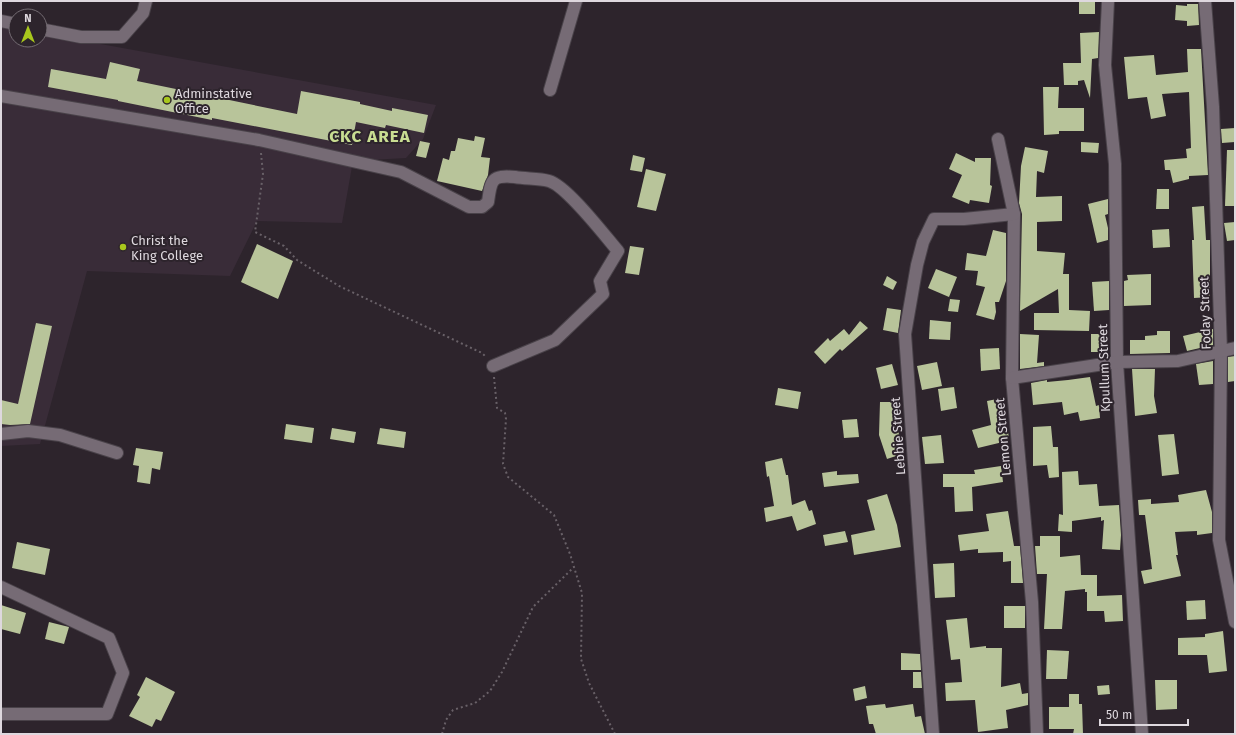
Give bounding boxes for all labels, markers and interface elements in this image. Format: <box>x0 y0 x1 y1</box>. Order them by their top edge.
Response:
north arrow <box>8 8 48 48</box>
text: N <box>24 12 32 25</box>
place label: Adminstative Office <box>175 86 252 116</box>
marker: Adminstative Office <box>162 95 172 105</box>
district label: CKC AREA <box>329 126 411 147</box>
place label: Christ the King College <box>131 233 203 263</box>
marker: Christ the King College <box>118 242 128 252</box>
street label: Foday Street <box>1196 276 1214 350</box>
street label: Kpullum Street <box>1095 323 1113 412</box>
street label: Lebbie Street <box>888 396 908 476</box>
street label: Lemon Street <box>992 397 1014 477</box>
scale bar <box>1100 701 1188 727</box>
text: 50 m <box>1106 708 1132 722</box>

